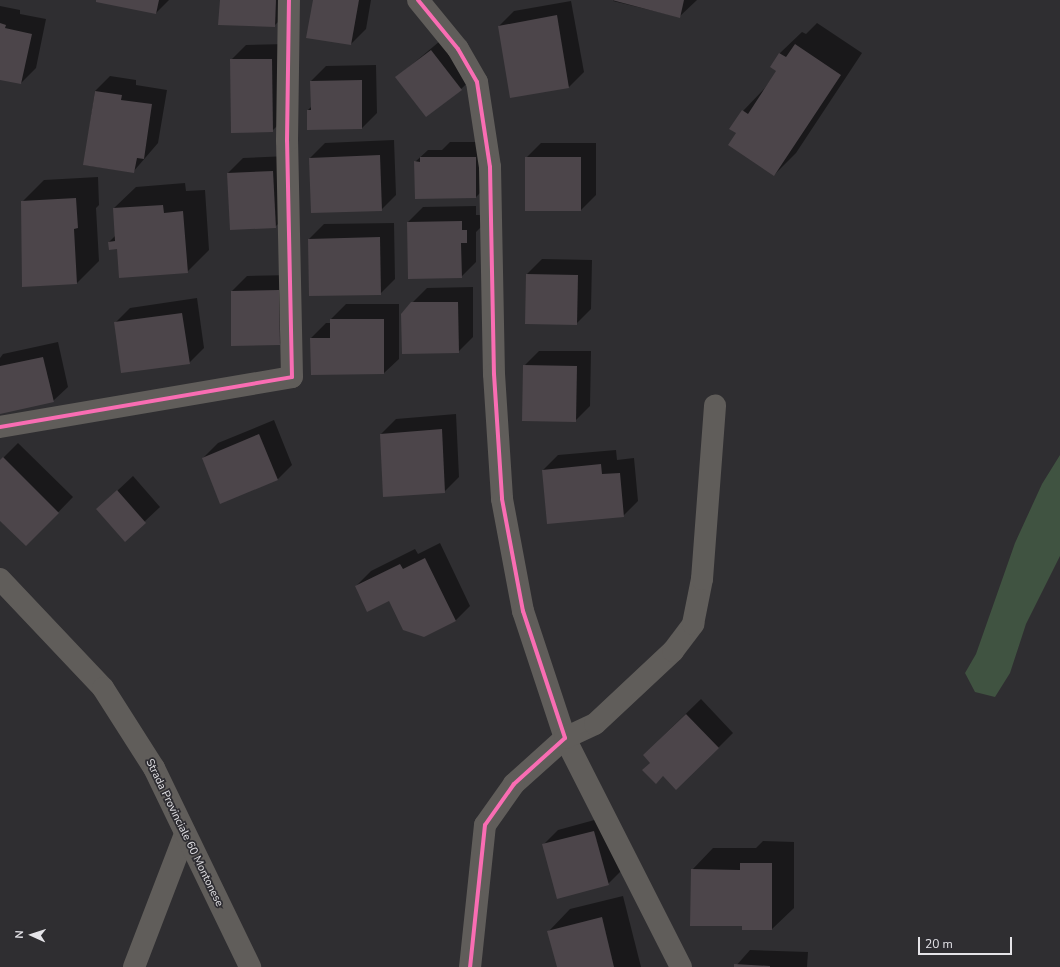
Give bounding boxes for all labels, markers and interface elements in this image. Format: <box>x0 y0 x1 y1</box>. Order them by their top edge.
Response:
street label: Strada Provinciale 60 Montonese <box>142 757 226 909</box>
north arrow <box>12 915 52 955</box>
scale bar <box>920 929 1014 955</box>
text: N <box>12 930 27 939</box>
text: 20 m <box>925 936 953 952</box>

